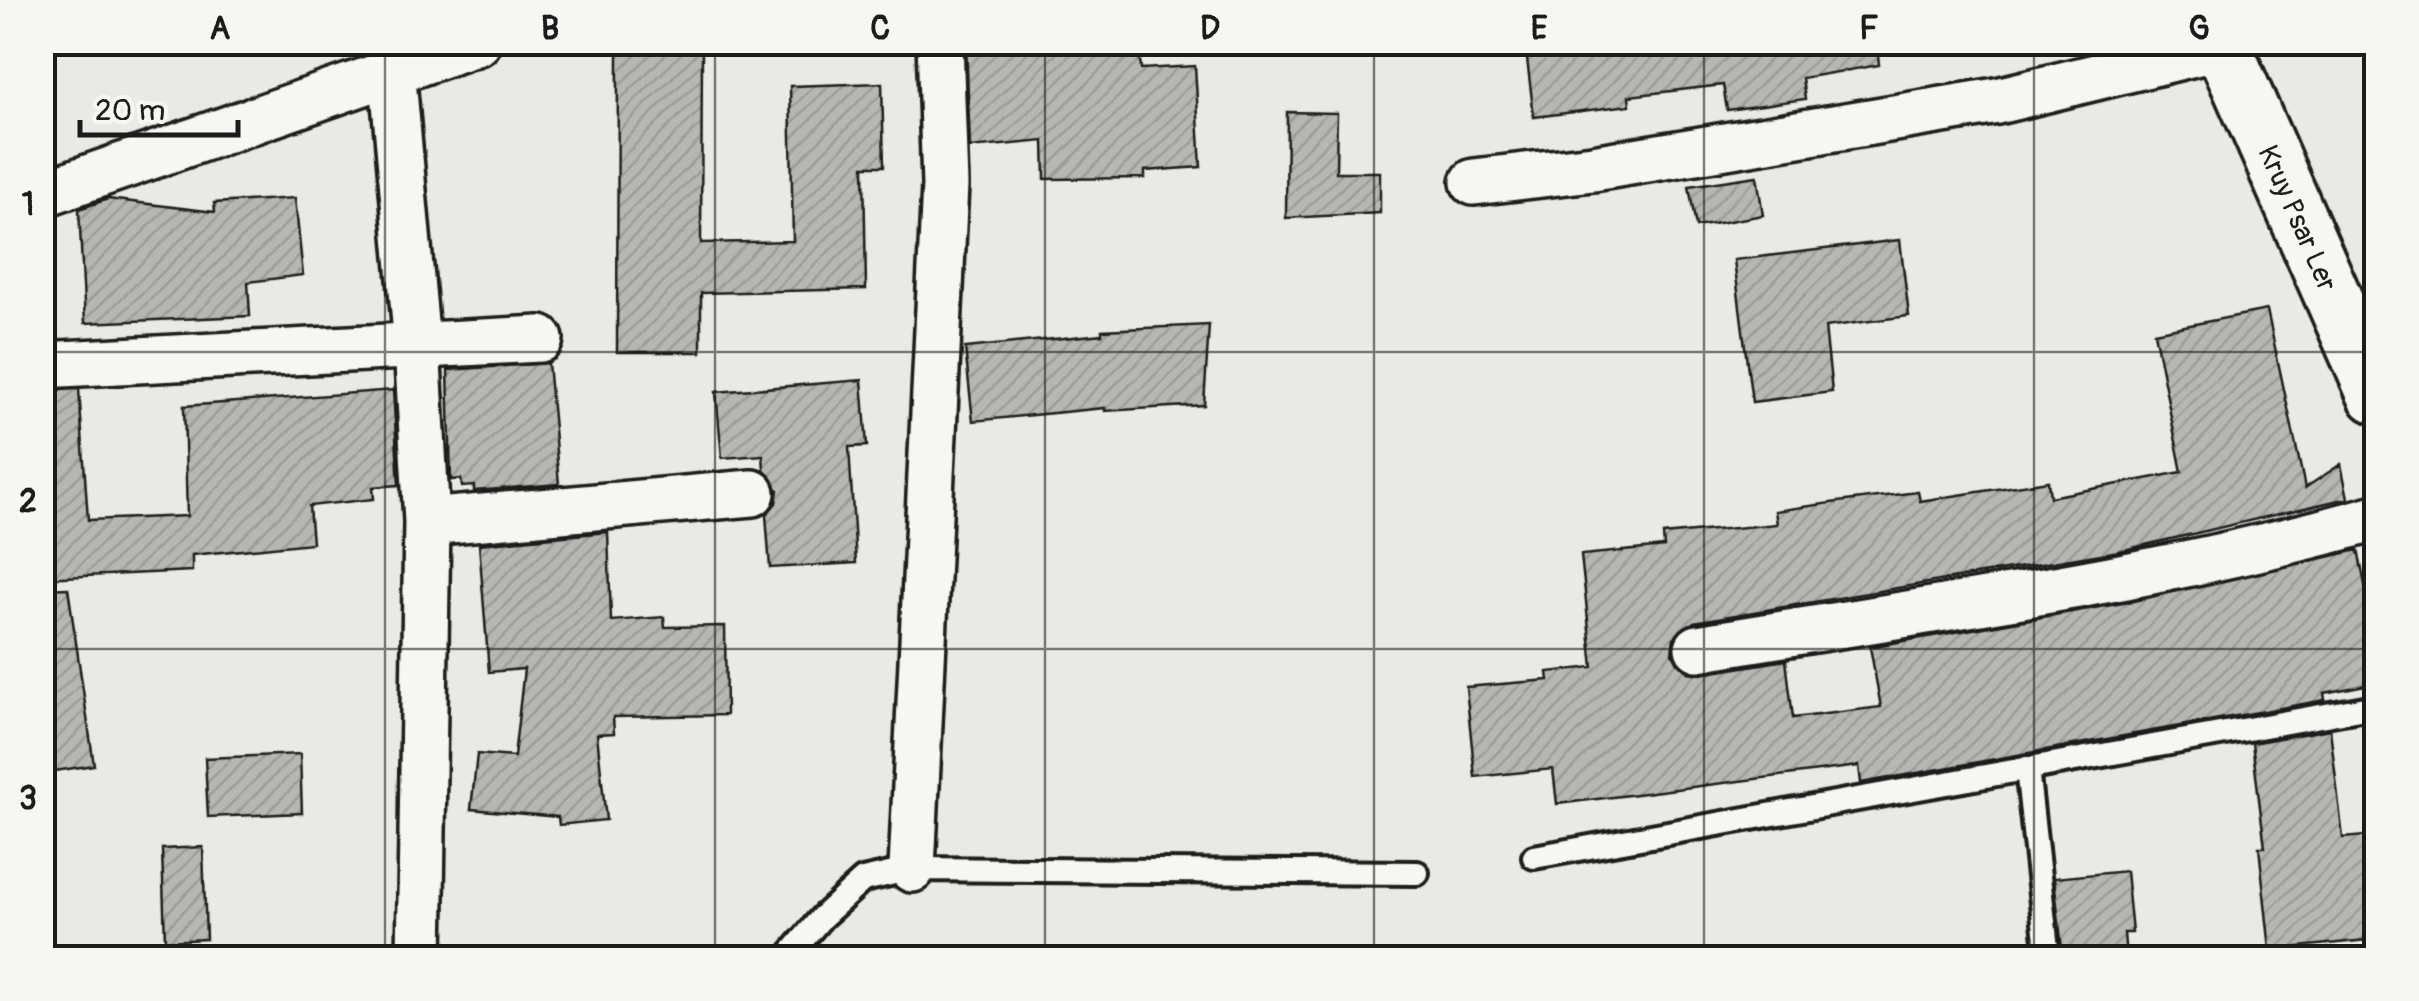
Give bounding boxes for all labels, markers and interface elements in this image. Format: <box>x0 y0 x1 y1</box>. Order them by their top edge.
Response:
text: A <box>210 9 231 49</box>
text: B <box>541 9 559 49</box>
text: C <box>870 9 890 49</box>
text: D <box>1200 9 1220 49</box>
text: E <box>1531 9 1548 49</box>
text: F <box>1859 9 1879 49</box>
text: G <box>2188 9 2210 49</box>
scale bar <box>80 75 238 137</box>
text: 20 m <box>95 92 165 129</box>
street label: Kruy Psar Ler <box>2249 140 2344 297</box>
text: 1 <box>22 185 34 225</box>
text: 2 <box>19 482 37 522</box>
text: 3 <box>19 779 37 819</box>

